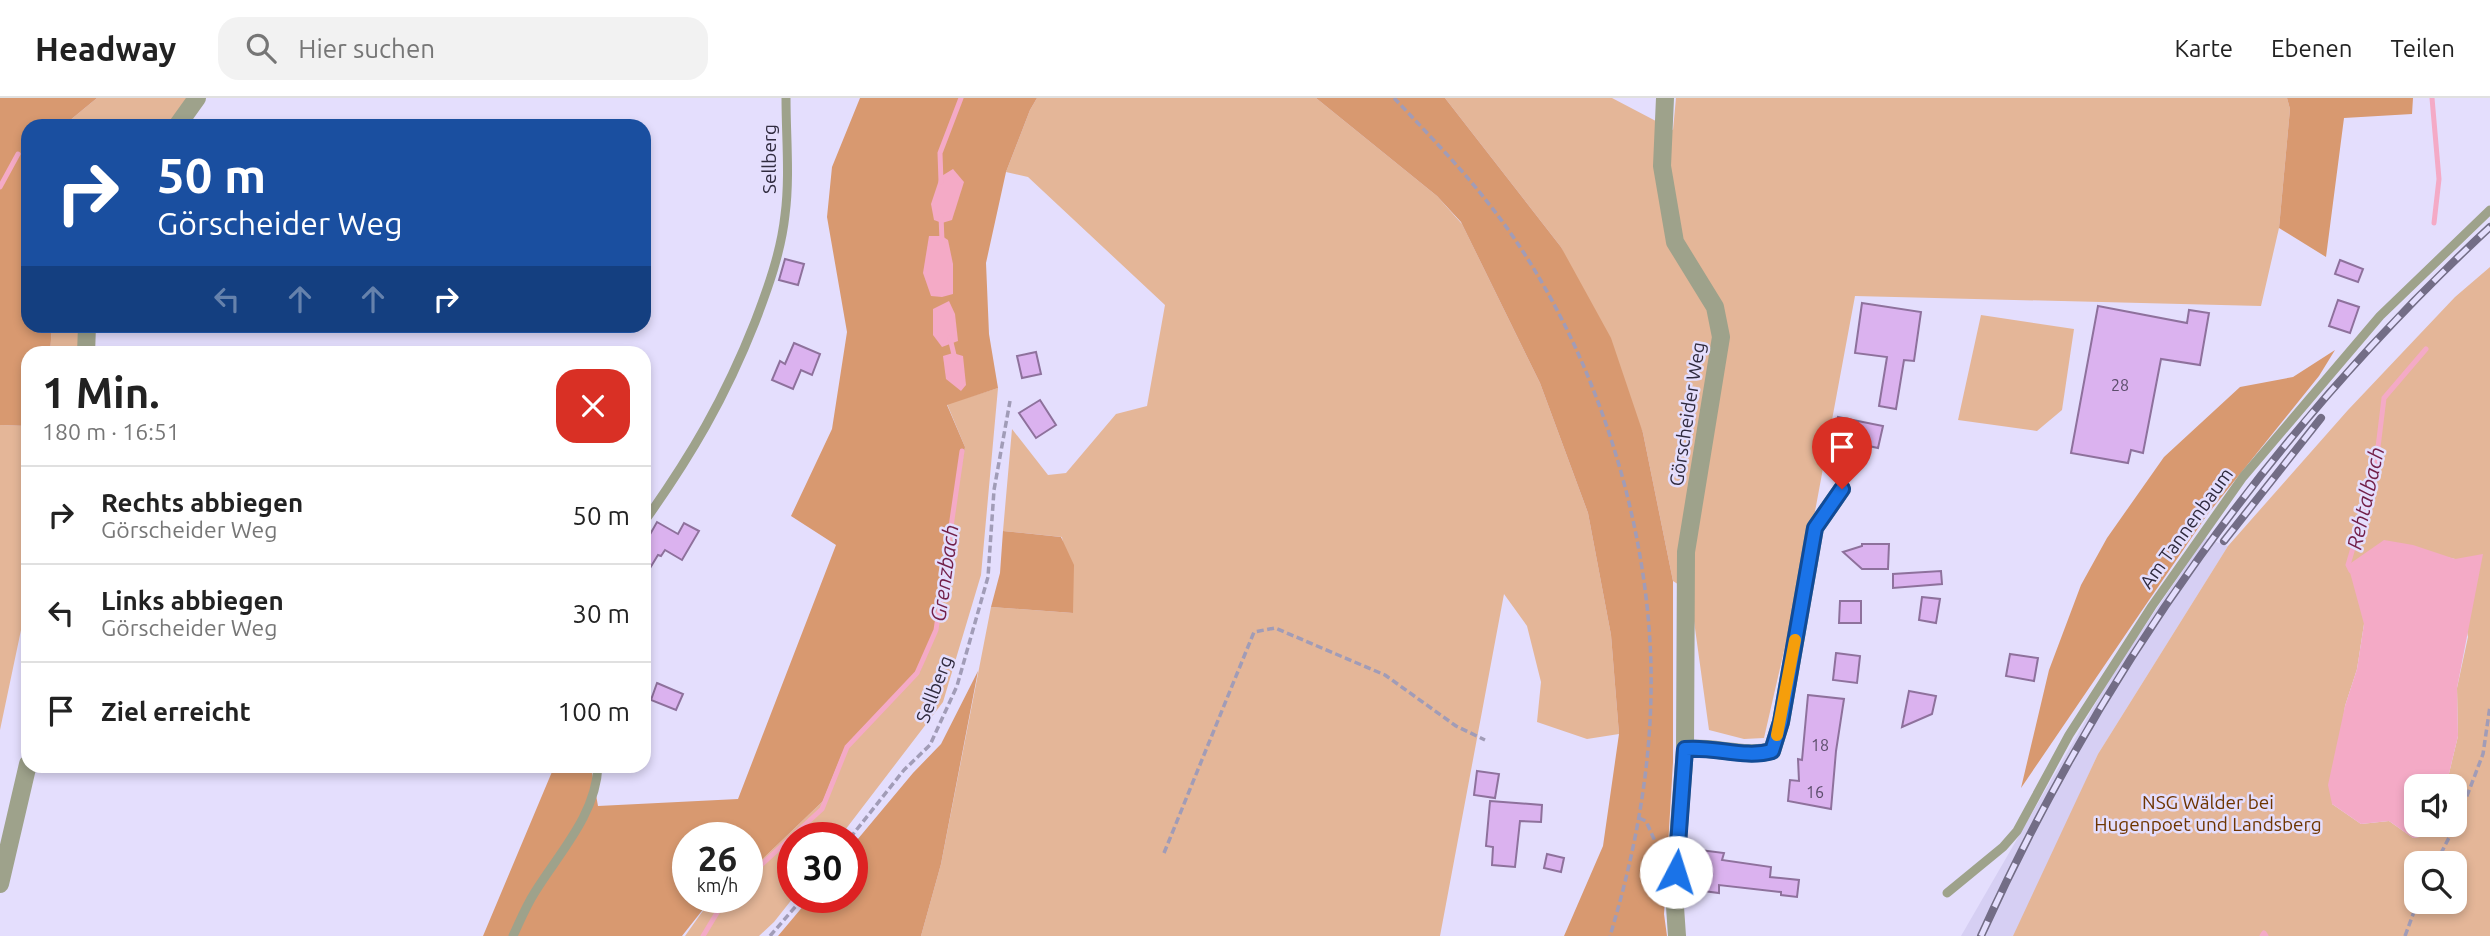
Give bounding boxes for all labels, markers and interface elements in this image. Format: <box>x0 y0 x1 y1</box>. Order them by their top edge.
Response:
search box <box>218 17 708 80</box>
icon: search <box>242 29 280 67</box>
text: Headway <box>35 30 176 67</box>
text: Hier suchen <box>298 34 435 63</box>
text: Karte <box>2174 35 2233 62</box>
text: Ebenen <box>2271 35 2352 62</box>
text: Teilen <box>2390 35 2455 62</box>
street label: Sellberg <box>758 124 780 194</box>
icon: right <box>42 147 133 238</box>
text: 50 m <box>157 147 266 202</box>
text: Görscheider Weg <box>157 205 403 241</box>
icon: left <box>208 280 246 318</box>
icon: ahead <box>281 280 319 318</box>
icon: ahead <box>354 280 392 318</box>
icon: right <box>427 280 465 318</box>
street label: Görscheider Weg <box>1665 340 1709 488</box>
text: 1 Min. <box>42 369 160 416</box>
button: close <box>556 369 630 443</box>
house number: 28 <box>2111 376 2129 394</box>
pin <box>1812 417 1872 489</box>
text: 180 m · 16:51 <box>42 419 180 444</box>
icon: arrive <box>1823 428 1861 466</box>
water label: Rehtalbach <box>2342 444 2388 552</box>
street label: Am Tannenbaum <box>2135 463 2237 593</box>
text: Rechts abbiegen <box>101 488 303 517</box>
icon: right <box>42 496 80 534</box>
text: 50 m <box>572 501 630 530</box>
text: Görscheider Weg <box>101 517 278 542</box>
water label: Grenzbach <box>925 523 963 623</box>
text: Links abbiegen <box>101 586 284 615</box>
icon: left <box>42 594 80 632</box>
text: 30 m <box>572 599 630 628</box>
text: Görscheider Weg <box>101 615 278 640</box>
street label: Sellberg <box>911 652 957 726</box>
icon: arrive <box>42 692 80 730</box>
text: Ziel erreicht <box>101 697 251 726</box>
text: 100 m <box>558 697 630 726</box>
house number: 18 <box>1811 736 1829 754</box>
map controls <box>2404 774 2467 914</box>
button: sound <box>2404 774 2467 837</box>
house number: 16 <box>1806 783 1824 801</box>
park label: NSG Wälder bei Hugenpoet und Landsberg <box>2094 791 2322 835</box>
speed limit sign: 30 <box>777 822 868 913</box>
position arrow <box>1639 835 1713 909</box>
text: 26 <box>698 838 737 878</box>
button: search <box>2404 851 2467 914</box>
text: km/h <box>697 875 738 895</box>

